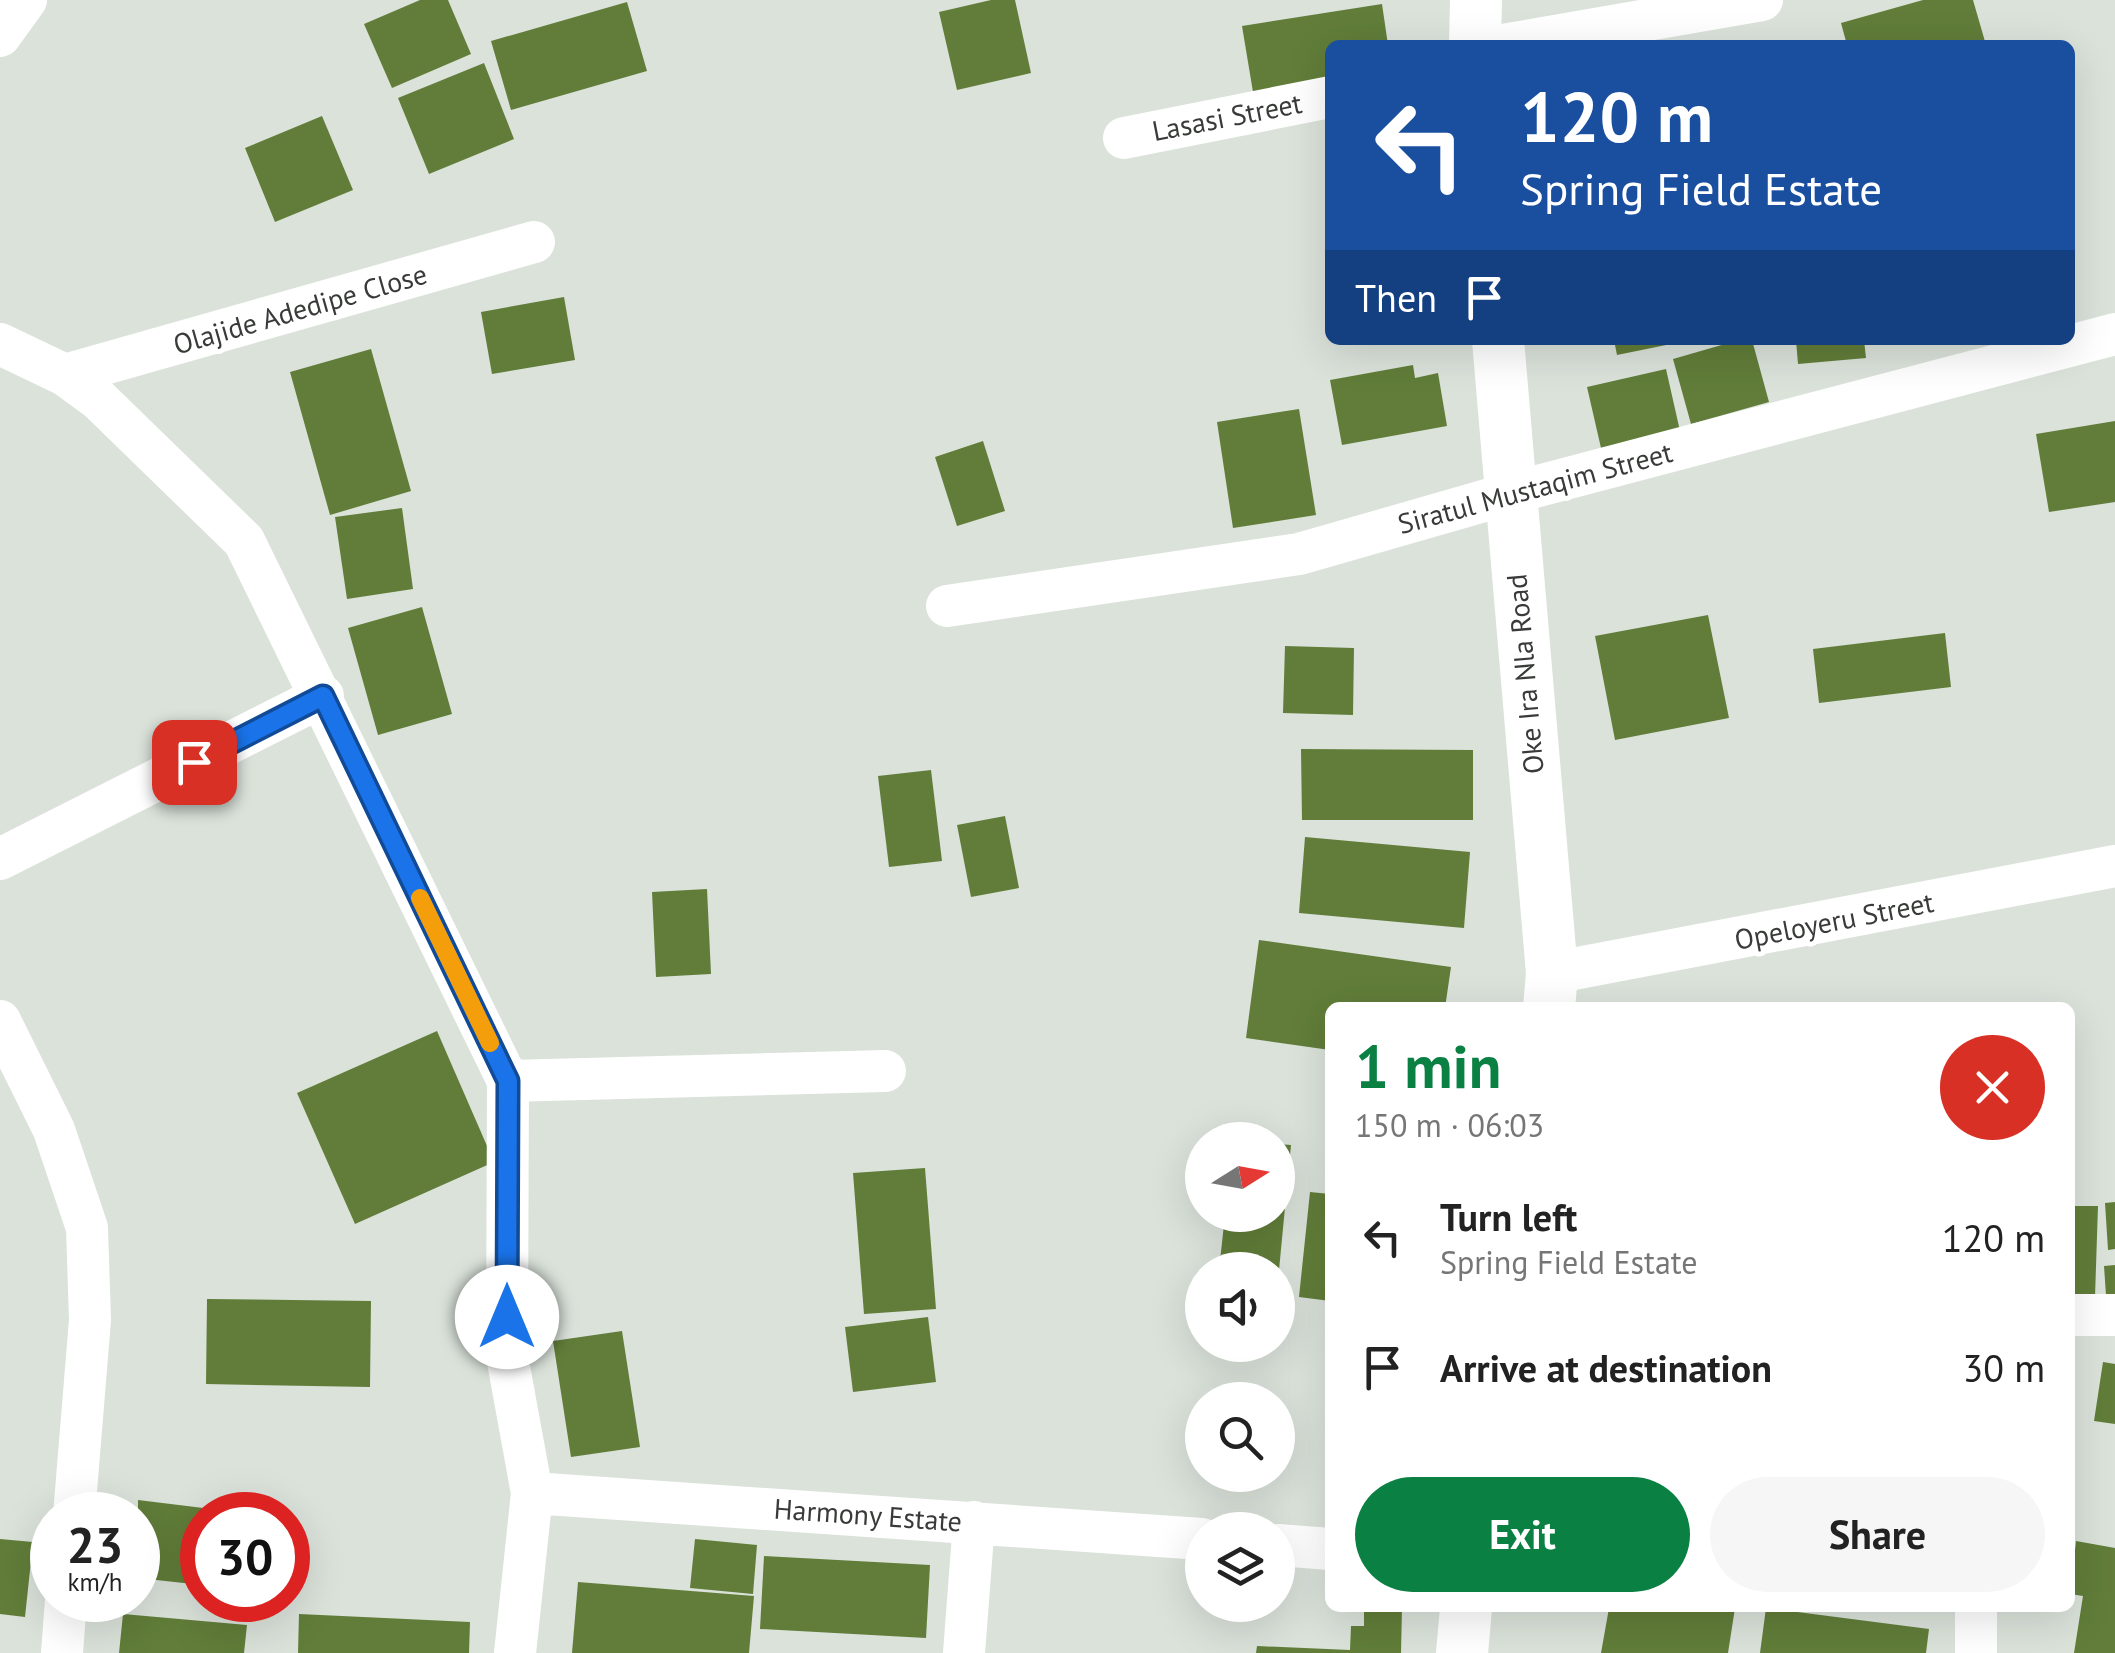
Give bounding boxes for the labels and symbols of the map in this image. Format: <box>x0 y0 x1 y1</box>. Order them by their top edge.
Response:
street label: Lasasi Street <box>1149 84 1305 149</box>
street label: Olajide Adedipe Close <box>169 255 431 362</box>
street label: Siratul Mustaqim Street <box>1394 433 1677 542</box>
street label: Oke Ira Nla Road <box>1497 573 1552 776</box>
pin <box>152 720 237 805</box>
street label: Opeloyeru Street <box>1731 883 1937 958</box>
north arrow <box>1185 1122 1295 1232</box>
position arrow <box>455 1265 559 1369</box>
street label: Harmony Estate <box>773 1489 963 1540</box>
speed limit sign: 30 <box>180 1492 310 1622</box>

